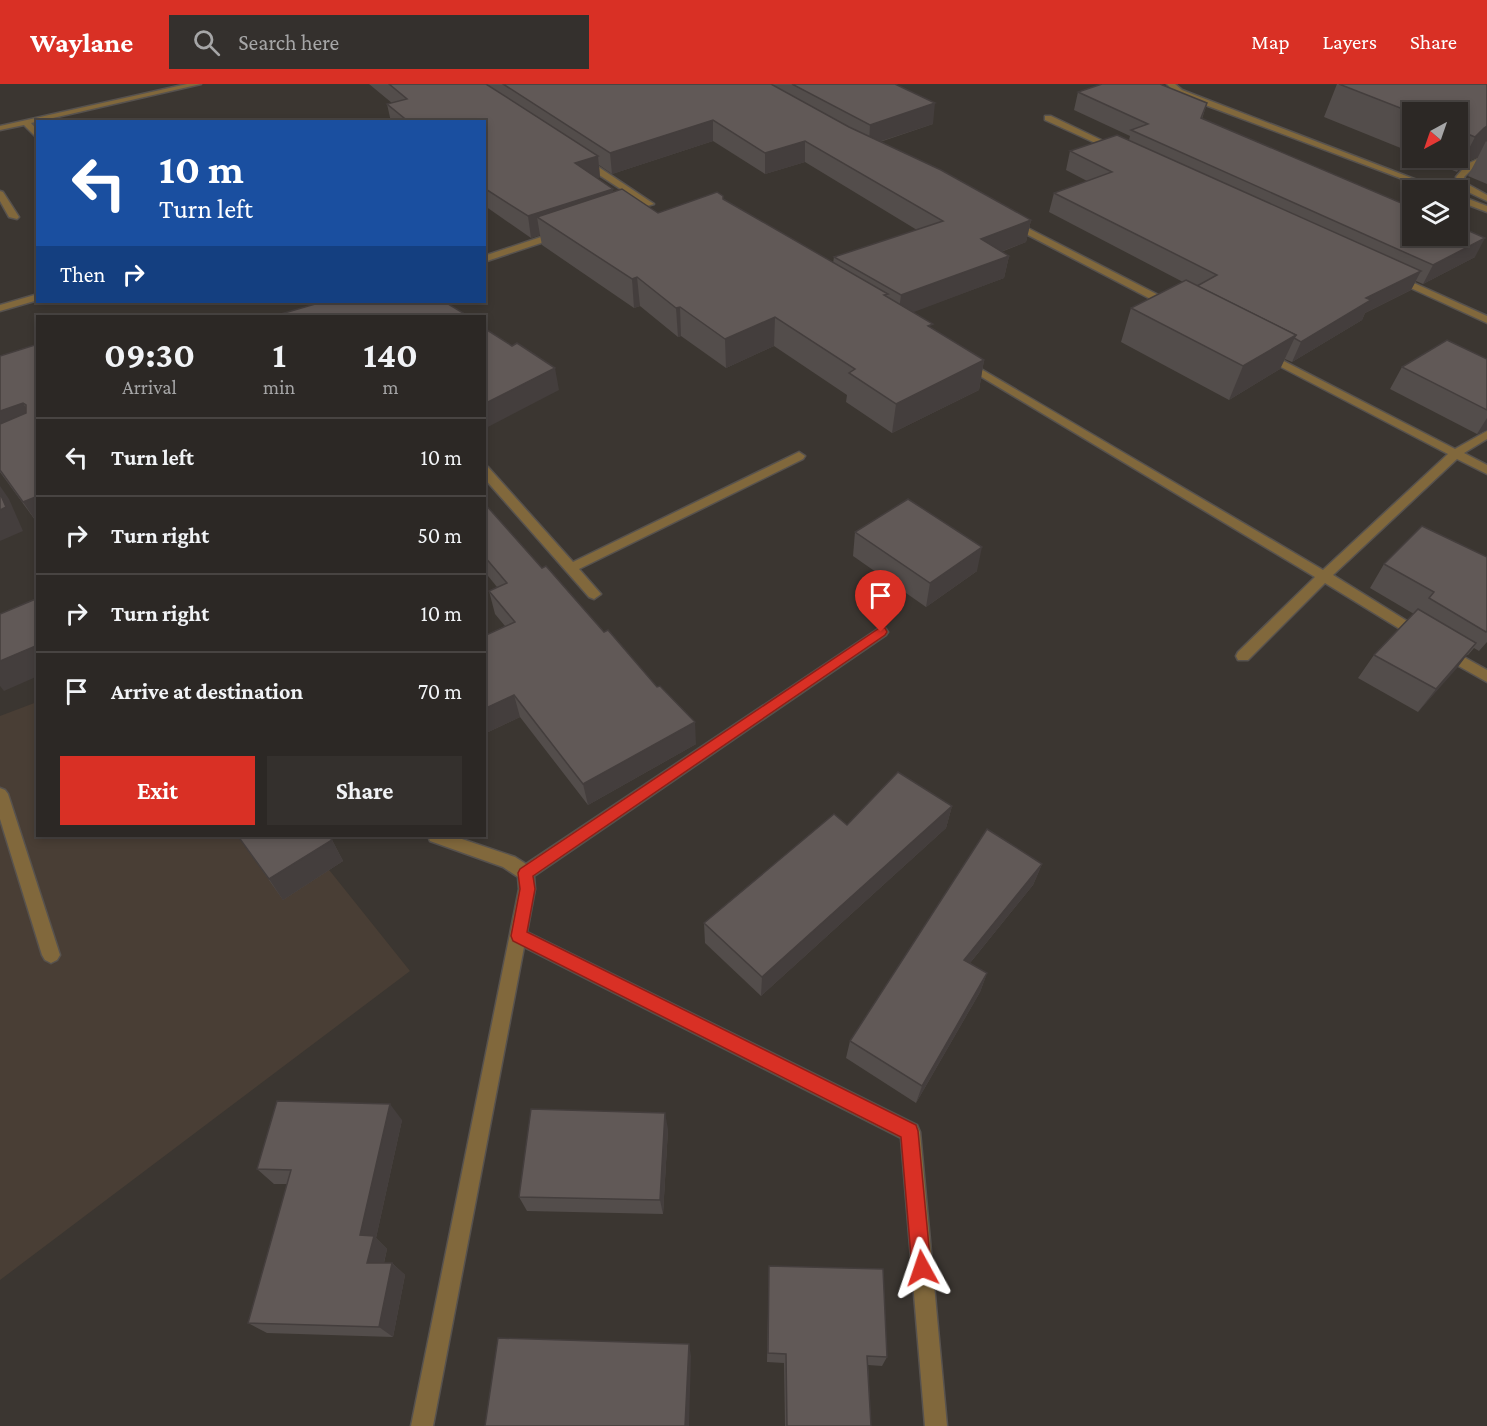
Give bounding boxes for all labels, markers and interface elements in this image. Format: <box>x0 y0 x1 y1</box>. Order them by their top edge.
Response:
search box <box>169 15 589 69</box>
icon: search <box>190 26 223 59</box>
text: Waylane <box>30 27 133 58</box>
text: Search here <box>238 30 339 55</box>
text: Map <box>1251 30 1290 54</box>
text: Layers <box>1323 30 1377 54</box>
text: Share <box>1410 30 1457 54</box>
north arrow <box>1402 102 1468 168</box>
map controls <box>1402 102 1468 246</box>
icon: left <box>60 144 138 222</box>
text: 10 m <box>159 145 244 192</box>
button: layers <box>1402 180 1468 246</box>
text: Turn left <box>159 194 253 224</box>
icon: right <box>117 258 150 291</box>
text: Then <box>60 262 105 287</box>
text: 09:30 <box>104 335 195 375</box>
text: 1 <box>272 335 286 375</box>
text: 140 <box>363 335 418 375</box>
text: Arrival <box>122 376 177 398</box>
text: min <box>263 376 295 398</box>
text: m <box>383 376 399 398</box>
icon: left <box>60 441 93 474</box>
text: Turn left <box>111 445 194 470</box>
text: 10 m <box>420 445 462 470</box>
icon: right <box>60 519 93 552</box>
text: Turn right <box>111 523 209 548</box>
text: 50 m <box>417 523 462 548</box>
pin <box>855 570 906 632</box>
icon: arrive <box>864 579 897 612</box>
icon: right <box>60 597 93 630</box>
text: Turn right <box>111 601 209 626</box>
text: 10 m <box>420 601 462 626</box>
icon: arrive <box>60 675 93 708</box>
text: Arrive at destination <box>111 679 303 704</box>
text: 70 m <box>418 679 462 704</box>
button: Exit <box>60 756 255 825</box>
button: Share <box>267 756 462 825</box>
position arrow <box>890 1236 954 1300</box>

